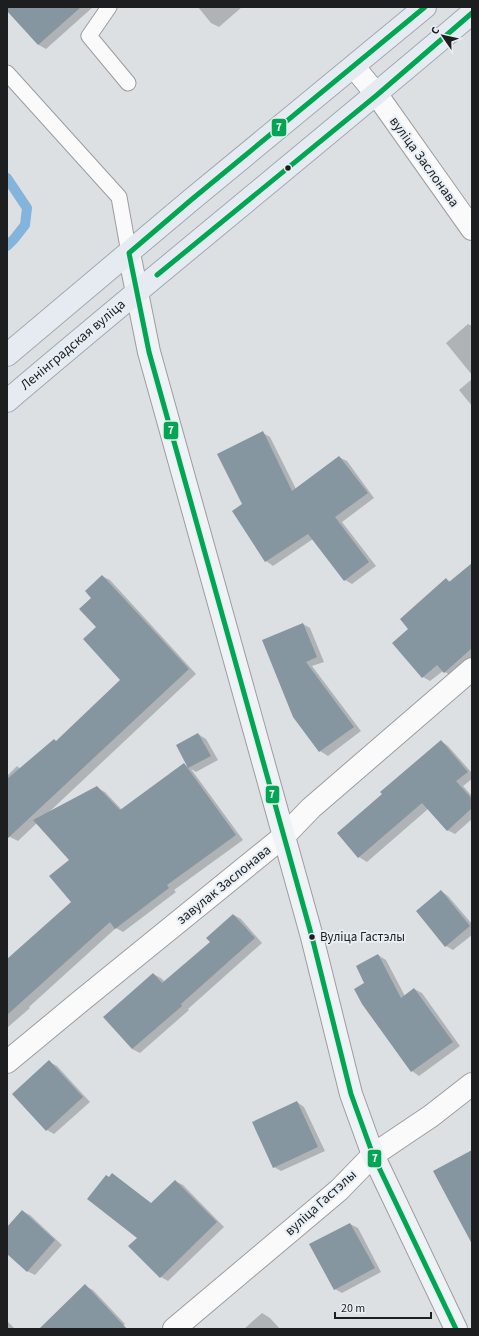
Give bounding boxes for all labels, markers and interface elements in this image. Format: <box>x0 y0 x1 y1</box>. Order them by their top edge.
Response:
north arrow <box>423 16 463 56</box>
text: С <box>427 23 443 38</box>
street label: вуліца Заслонава <box>384 113 464 211</box>
line badge: 7 <box>271 118 287 137</box>
text: 7 <box>276 120 282 135</box>
unlabelled marker <box>283 163 293 173</box>
street label: Ленінградская вуліца <box>16 295 130 395</box>
line badge: 7 <box>163 421 179 440</box>
text: 7 <box>168 423 174 438</box>
line badge: 7 <box>265 785 280 804</box>
text: 7 <box>269 787 275 802</box>
street label: завулак Заслонава <box>172 841 276 929</box>
place label: Вуліца Гастэлы <box>320 928 405 946</box>
marker: Вуліца Гастэлы <box>307 932 317 942</box>
line badge: 7 <box>367 1149 382 1168</box>
text: 7 <box>372 1151 378 1166</box>
street label: вуліца Гастэлы <box>281 1165 361 1241</box>
scale bar <box>335 1294 431 1320</box>
text: 20 m <box>341 1300 365 1317</box>

